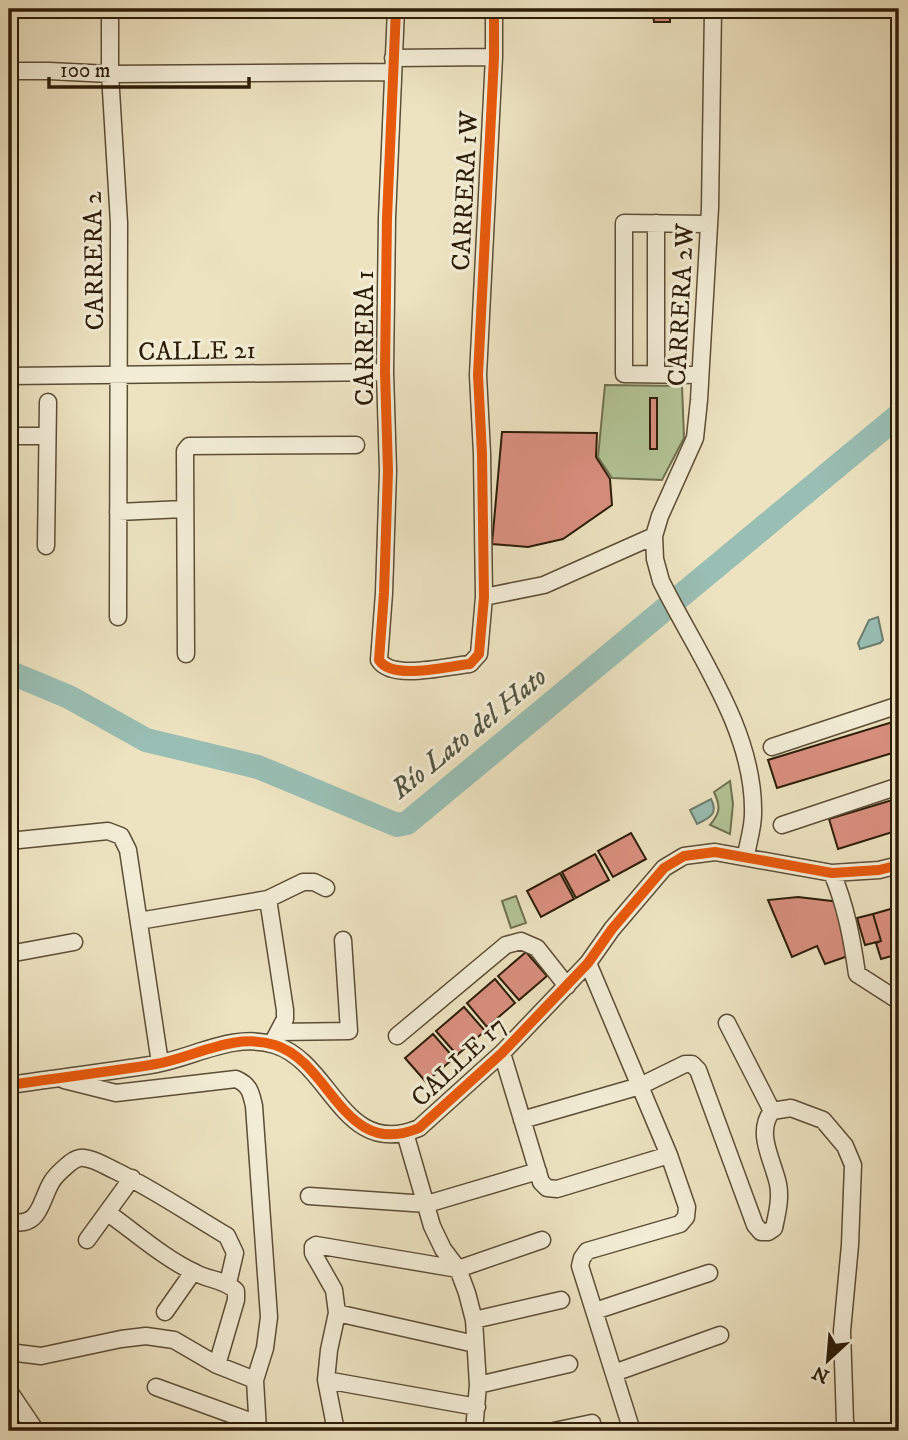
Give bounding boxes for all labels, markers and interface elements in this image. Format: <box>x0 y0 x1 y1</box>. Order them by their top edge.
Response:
scale bar <box>49 46 248 90</box>
text: 100 m <box>60 58 111 84</box>
street label: CARRERA 1W <box>445 109 486 272</box>
street label: CARRERA 2 <box>77 191 112 331</box>
street label: CARRERA 2W <box>661 222 702 387</box>
street label: CARRERA 1 <box>349 270 382 406</box>
street label: CALLE 21 <box>138 334 256 369</box>
water label: Río Lato del Hato <box>383 659 554 807</box>
street label: CALLE 17 <box>404 1010 514 1115</box>
north arrow <box>792 1324 862 1394</box>
text: N <box>809 1360 833 1388</box>

